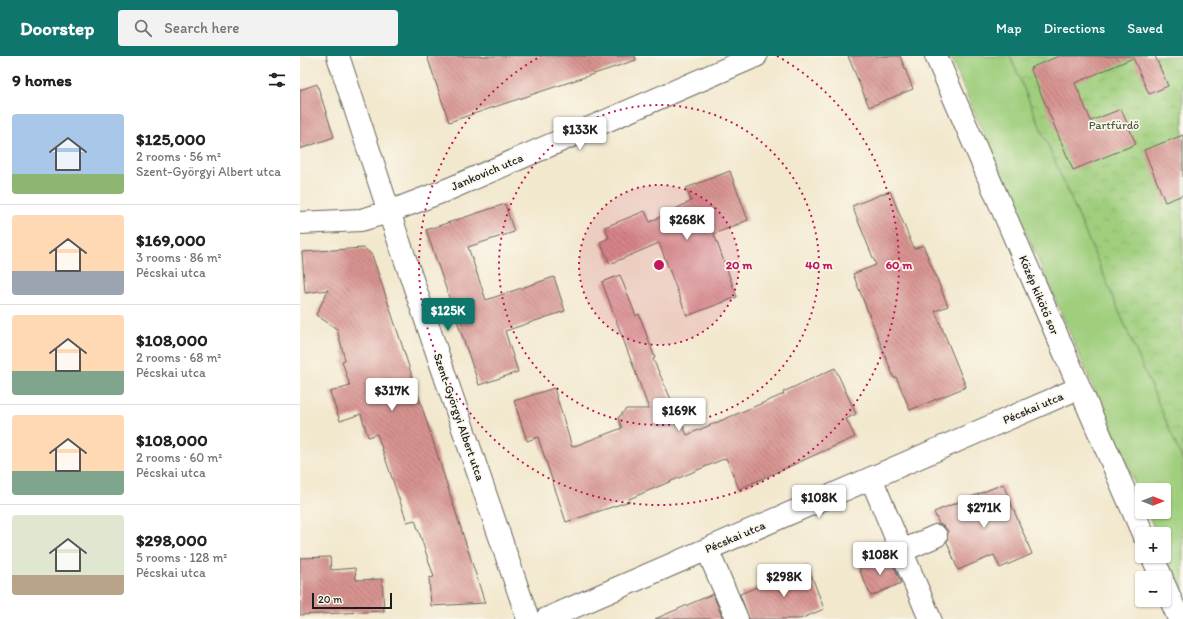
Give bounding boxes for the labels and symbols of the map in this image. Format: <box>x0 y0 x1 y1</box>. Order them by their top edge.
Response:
pin: $133K <box>552 117 608 151</box>
park label: Partfürdő <box>1089 118 1139 132</box>
street label: Jankovich utca <box>449 151 525 193</box>
pin: $268K <box>659 207 715 241</box>
street label: Közép kikötő sor <box>1016 253 1062 337</box>
centre of rings <box>652 258 666 272</box>
text: 20 m <box>726 258 753 272</box>
text: 40 m <box>805 258 834 272</box>
text: 60 m <box>886 258 913 272</box>
pin: $125K <box>420 298 476 332</box>
street label: Szent-Györgyi Albert utca <box>431 351 488 483</box>
pin: $317K <box>364 378 420 412</box>
street label: Pécskai utca <box>1001 389 1066 427</box>
pin: $169K <box>651 398 707 432</box>
north arrow <box>1135 483 1171 519</box>
pin: $108K <box>791 485 847 519</box>
pin: $271K <box>956 495 1012 529</box>
street label: Pécskai utca <box>703 518 768 556</box>
pin: $108K <box>852 542 908 576</box>
pin: $298K <box>756 564 812 598</box>
scale bar <box>312 591 392 610</box>

